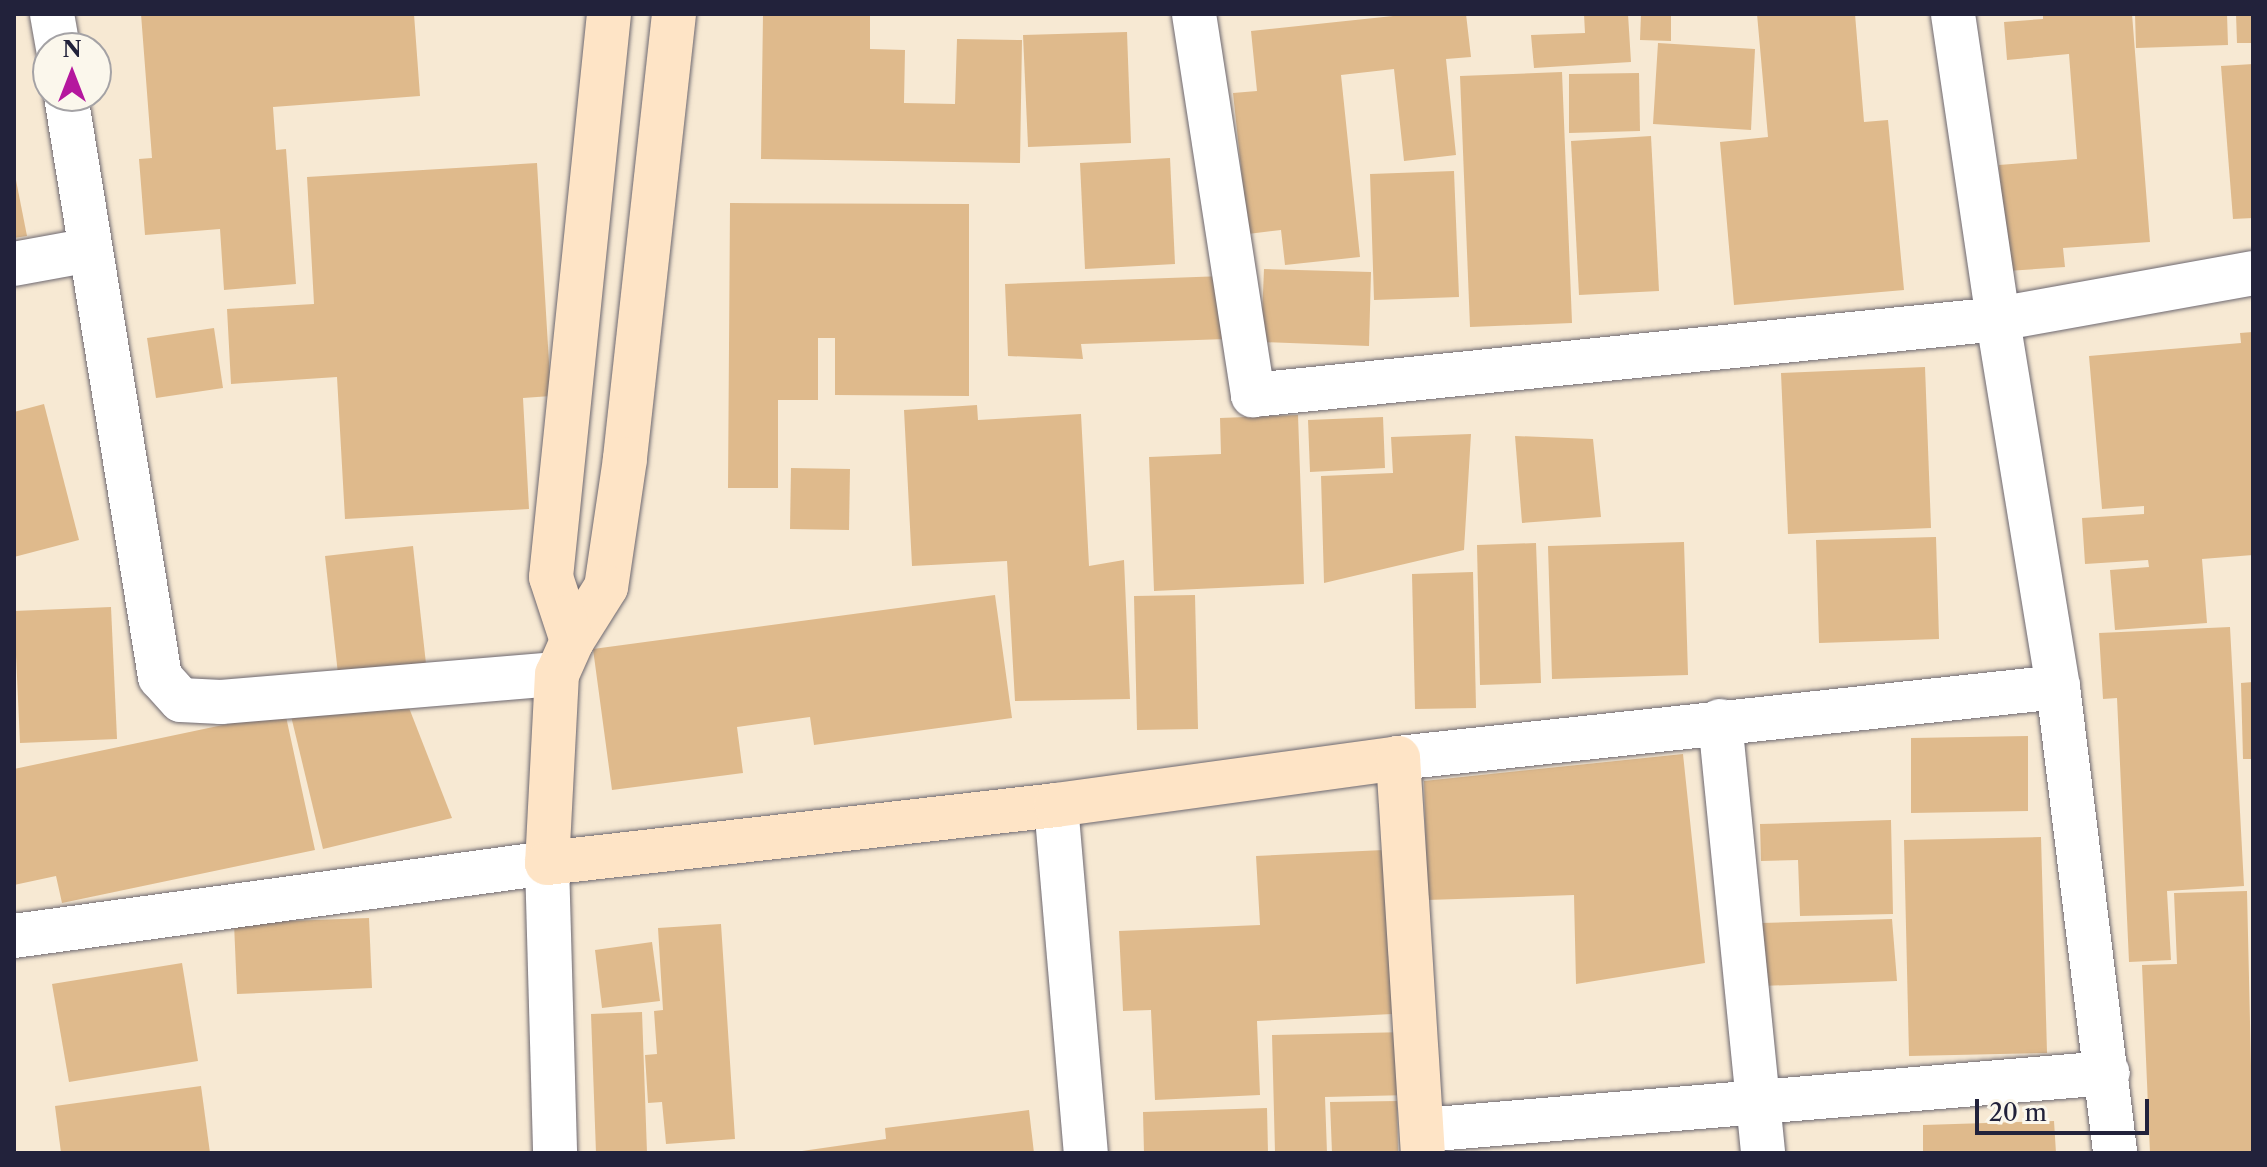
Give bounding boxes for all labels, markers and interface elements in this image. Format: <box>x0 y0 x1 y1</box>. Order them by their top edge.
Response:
north arrow <box>32 32 112 112</box>
text: N <box>62 36 82 63</box>
scale bar <box>1979 1083 2153 1133</box>
text: 20 m <box>1989 1098 2047 1127</box>

